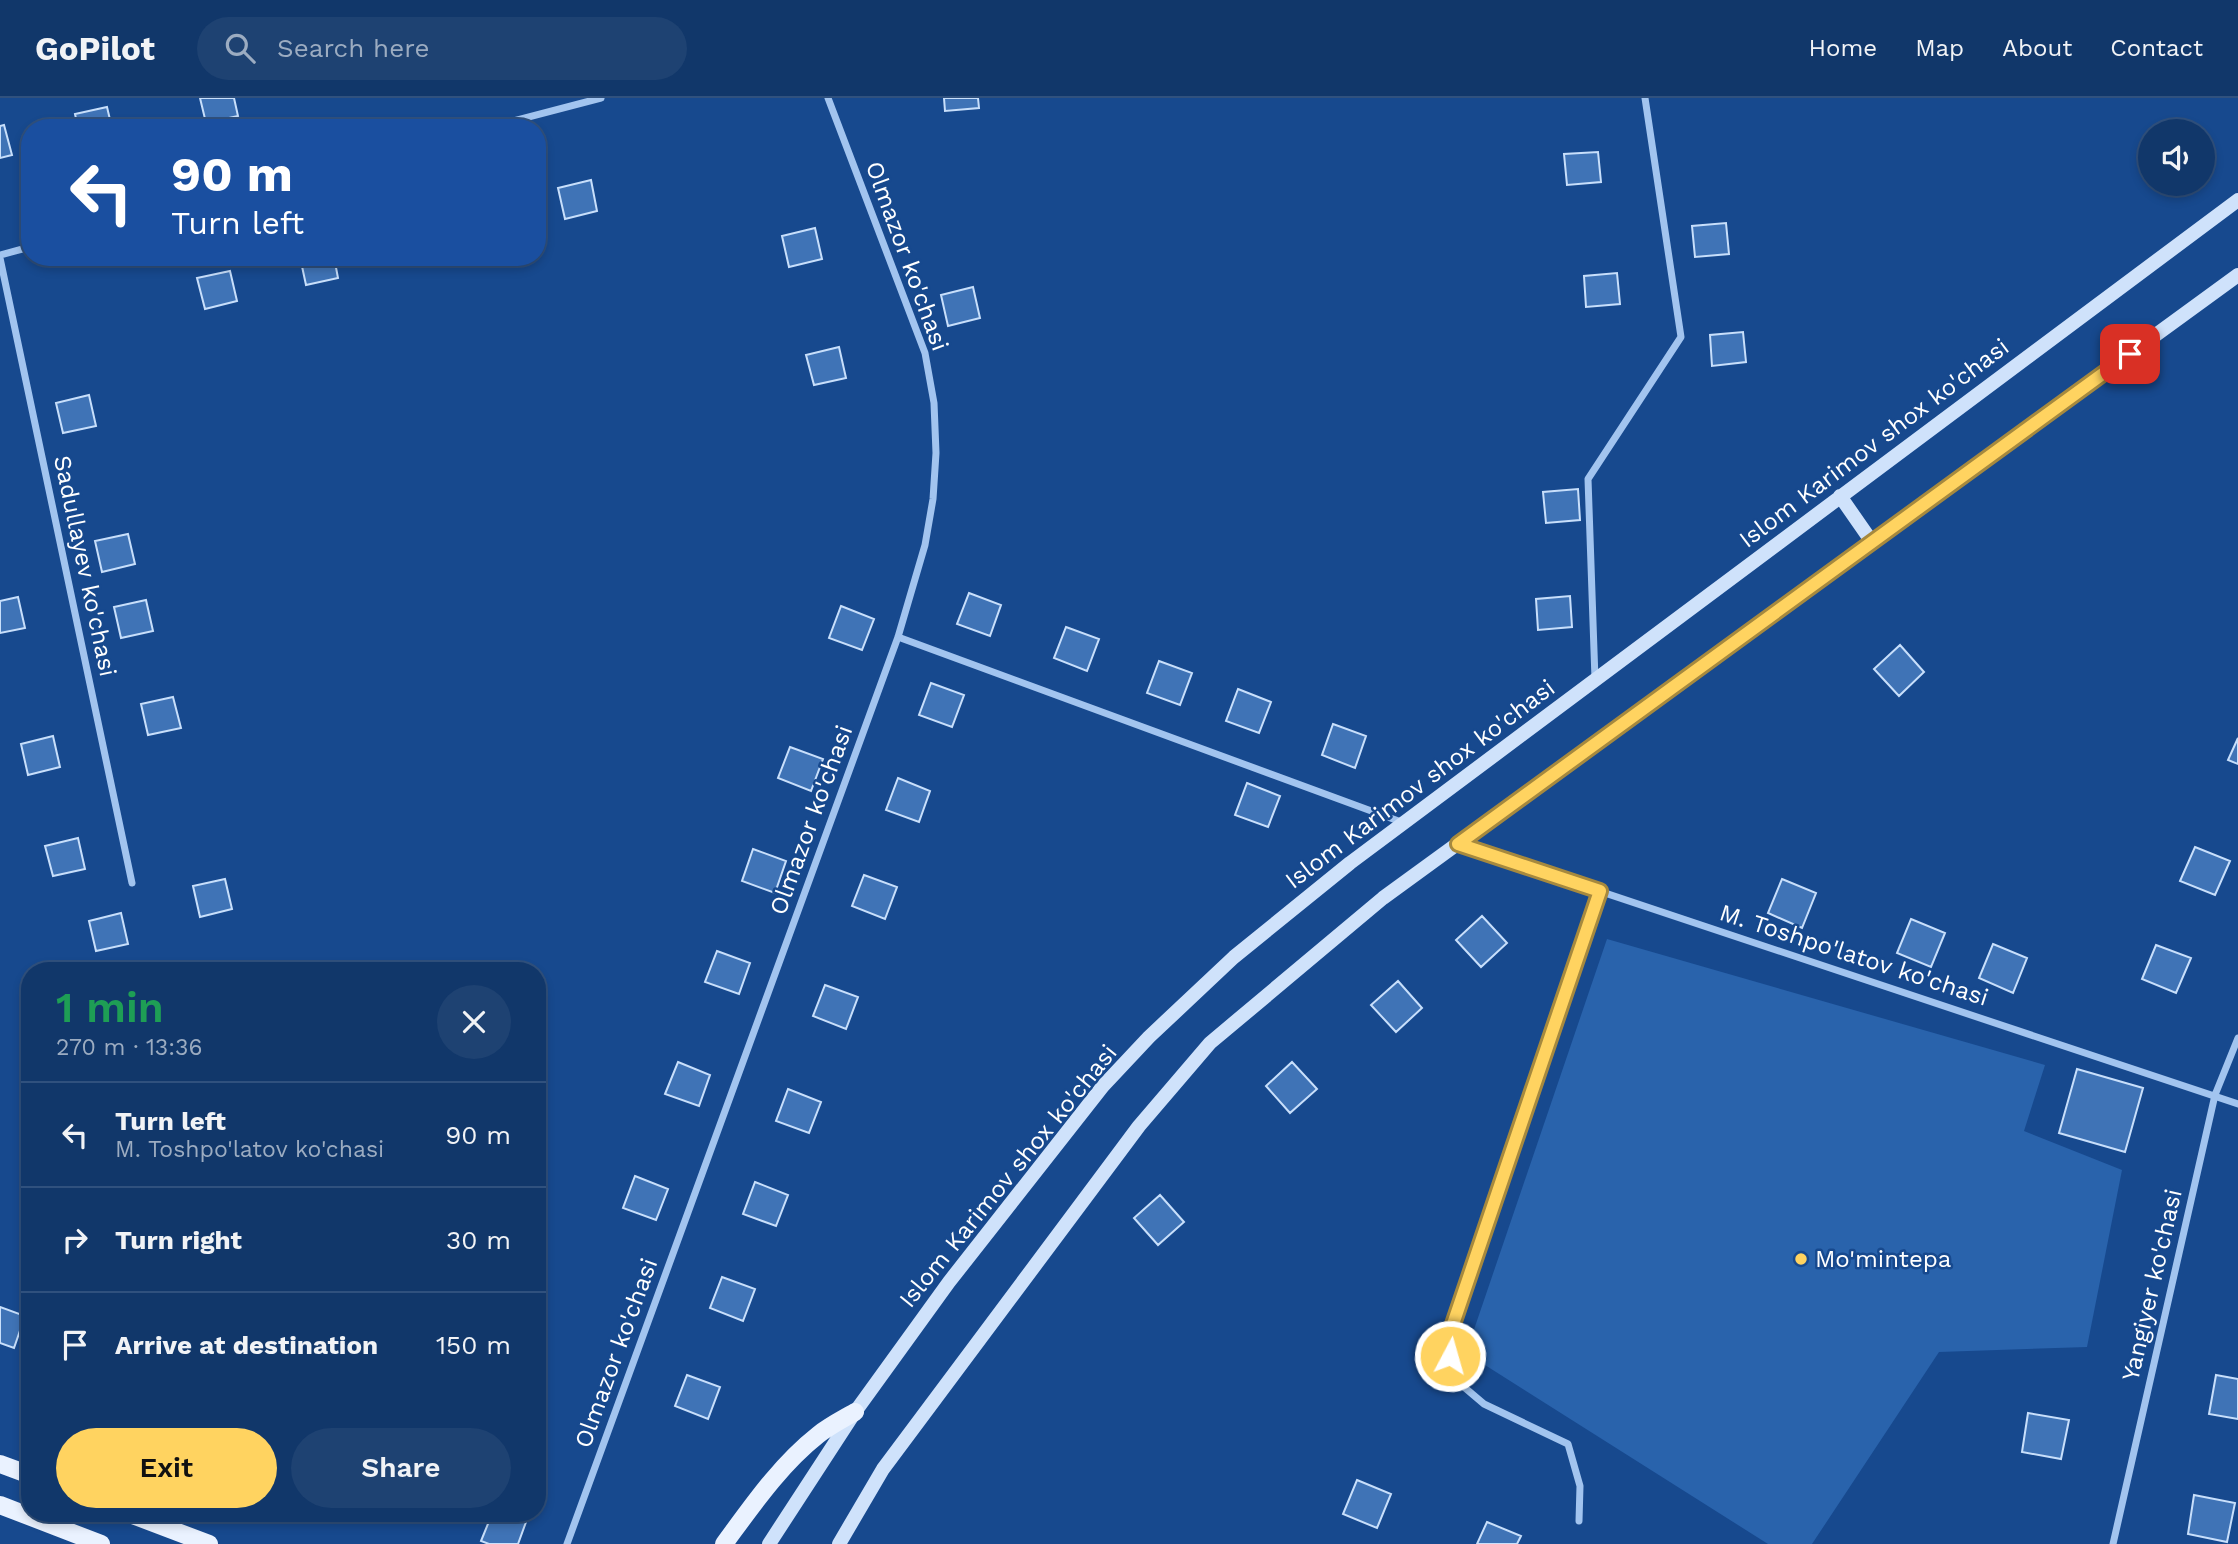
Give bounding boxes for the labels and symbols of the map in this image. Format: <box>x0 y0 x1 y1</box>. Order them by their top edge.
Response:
street label: Olmazor ko'chasi <box>860 158 954 354</box>
pin <box>2100 324 2160 384</box>
street label: Islom Karimov shox ko'chasi <box>1734 333 2014 553</box>
street label: Sadullayev ko'chasi <box>48 453 122 679</box>
street label: Islom Karimov shox ko'chasi <box>1280 674 1560 894</box>
street label: Olmazor ko'chasi <box>764 722 858 918</box>
street label: M. Toshpo'latov ko'chasi <box>1716 898 1992 1012</box>
street label: Islom Karimov shox ko'chasi <box>893 1039 1123 1313</box>
street label: Yangiyer ko'chasi <box>2116 1186 2188 1384</box>
place label: Mo'mintepa <box>1815 1245 1951 1273</box>
marker: Mo'mintepa <box>1793 1251 1809 1267</box>
street label: Olmazor ko'chasi <box>569 1255 663 1451</box>
position arrow <box>1413 1319 1487 1393</box>

